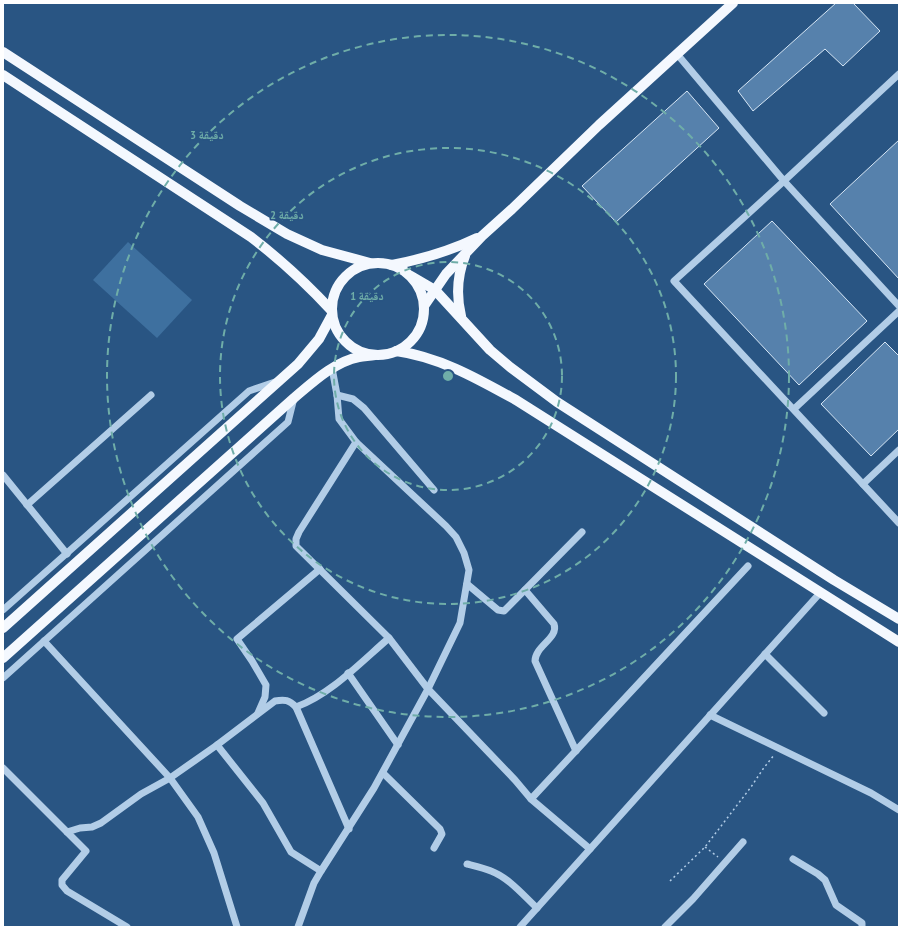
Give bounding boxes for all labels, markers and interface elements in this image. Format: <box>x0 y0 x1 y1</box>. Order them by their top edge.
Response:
text: 3 دقيقة <box>190 127 224 142</box>
text: 2 دقيقة <box>270 207 304 222</box>
text: 1 دقيقة <box>350 288 384 303</box>
centre of rings <box>441 369 455 383</box>

